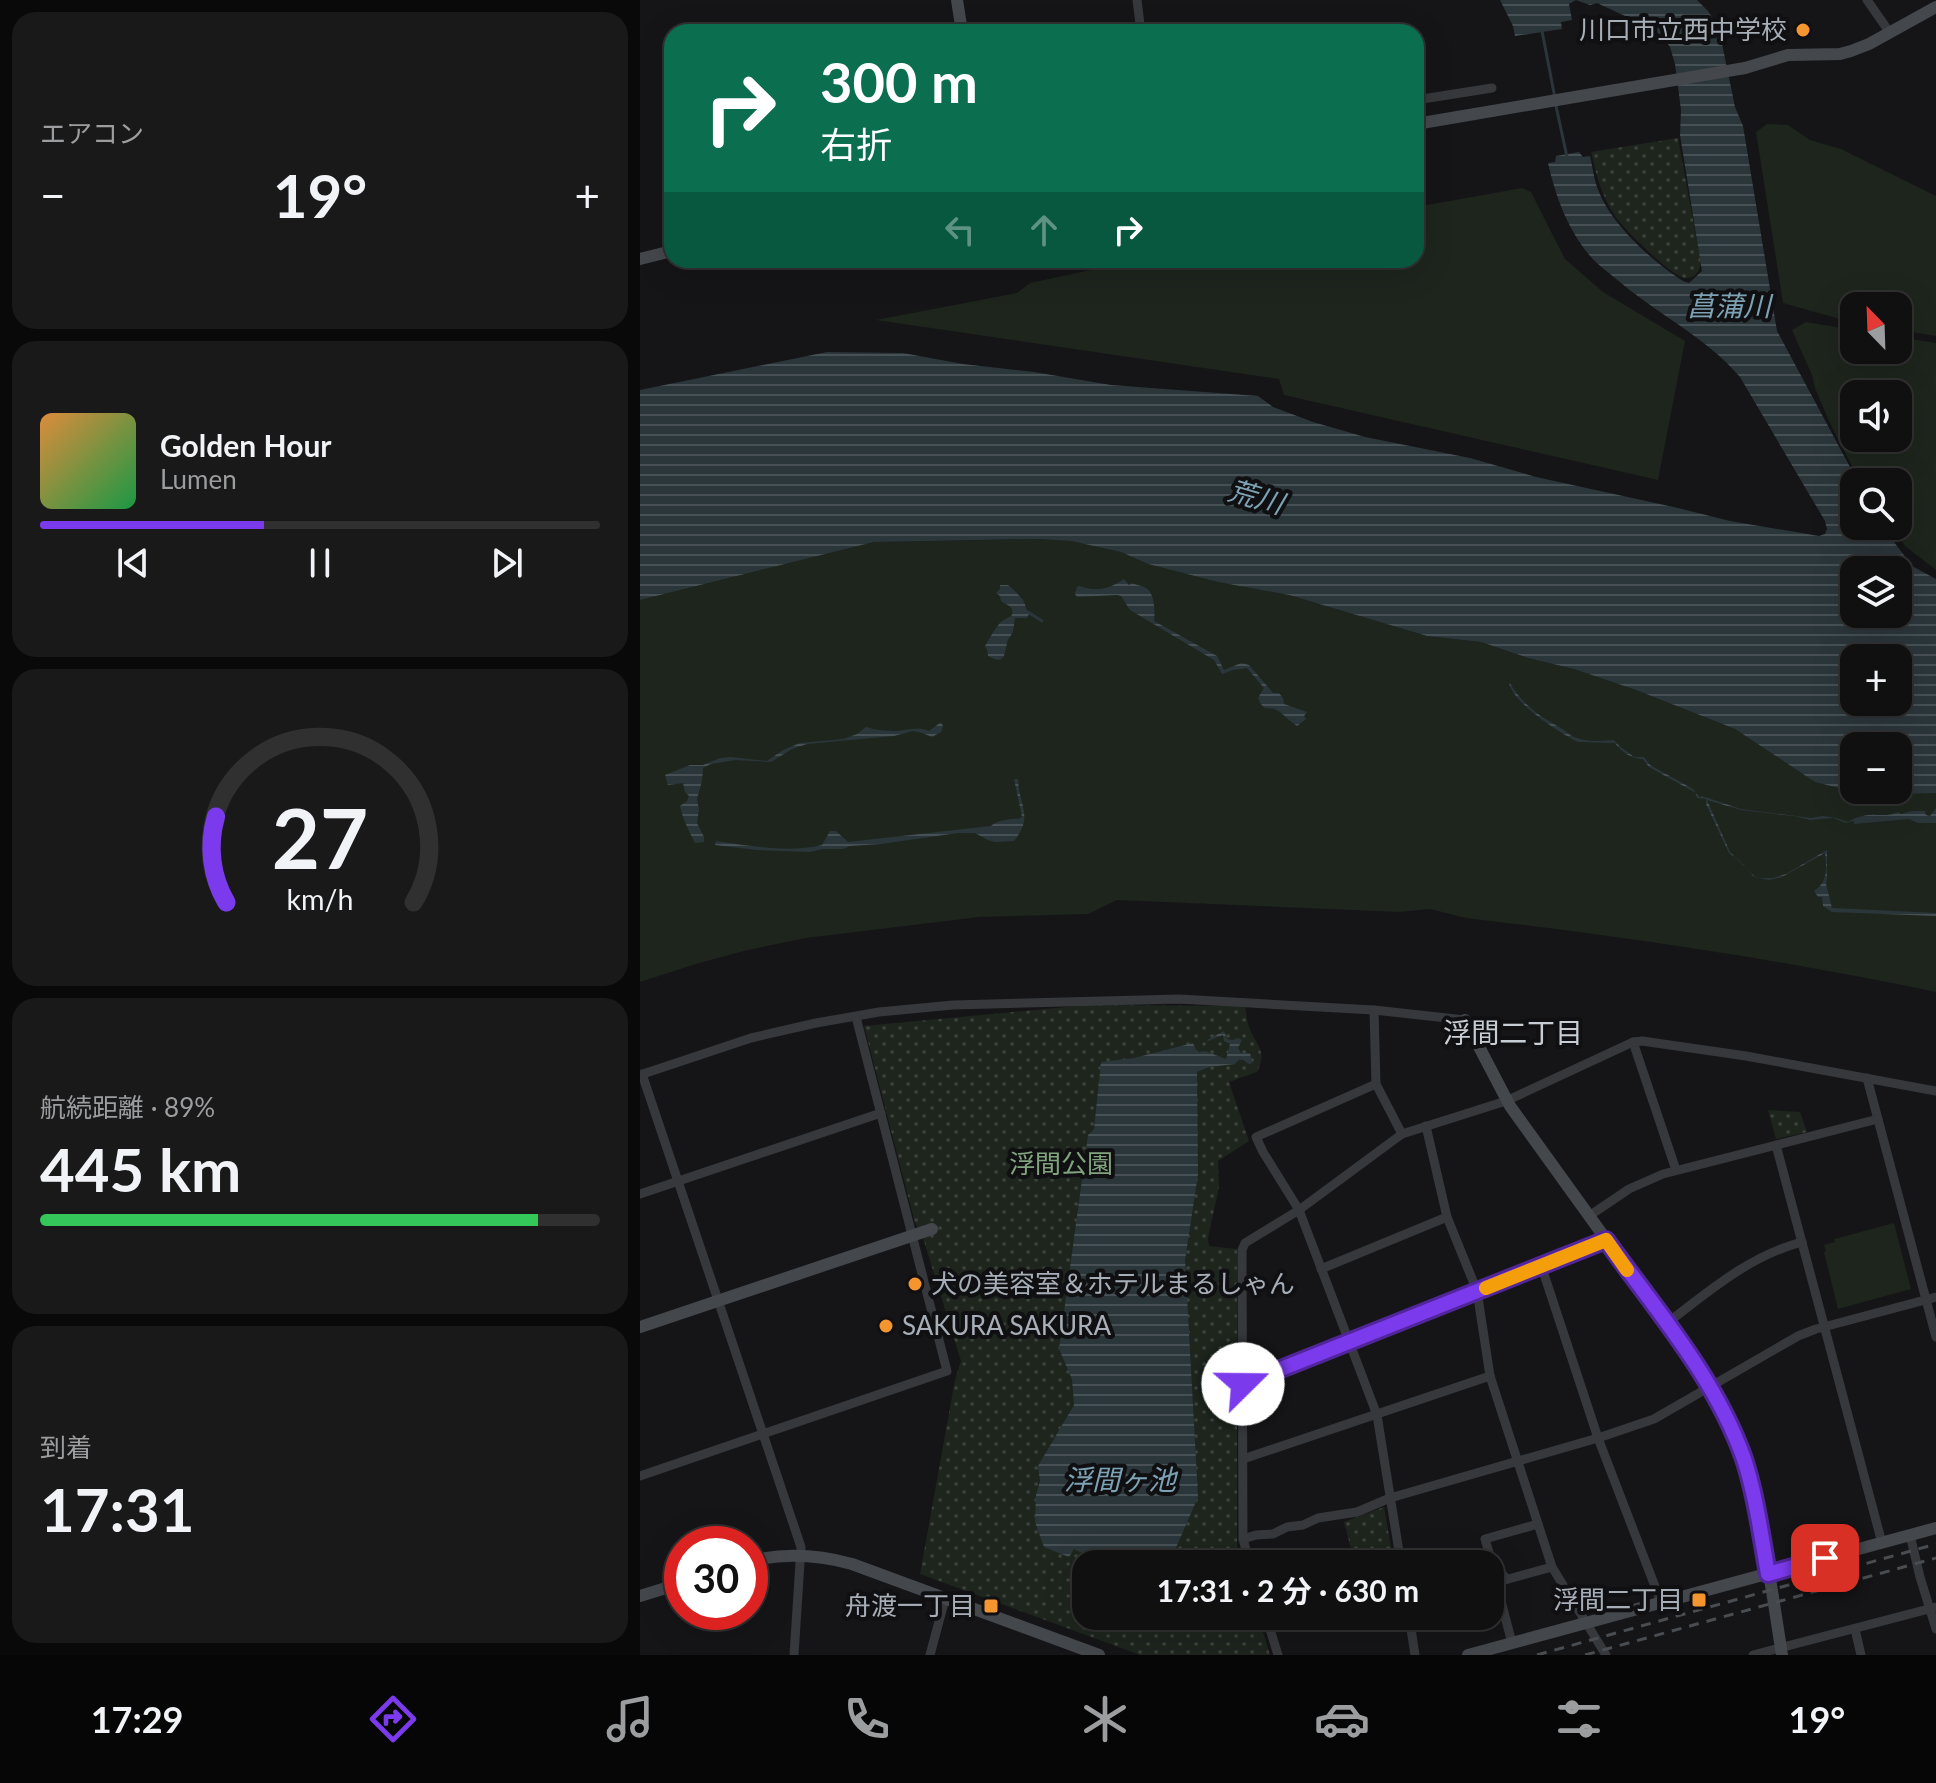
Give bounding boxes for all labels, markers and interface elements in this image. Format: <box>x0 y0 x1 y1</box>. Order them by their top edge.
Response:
place label: 川口市立西中学校 <box>1579 13 1787 45</box>
marker: 川口市立西中学校 <box>1794 21 1812 39</box>
text: 300 m <box>820 48 978 115</box>
icon: right <box>688 56 792 160</box>
text: エアコン <box>40 117 144 149</box>
text: 右折 <box>820 122 892 166</box>
text: 19° <box>273 159 367 231</box>
text: − <box>40 169 66 221</box>
text: + <box>574 169 600 221</box>
icon: left <box>938 208 982 252</box>
icon: ahead <box>1022 208 1066 252</box>
icon: right <box>1106 208 1150 252</box>
water label: 菖蒲川 <box>1687 288 1774 322</box>
north arrow <box>1840 292 1912 364</box>
map controls <box>1840 292 1912 804</box>
button: sound <box>1840 380 1912 452</box>
text: Golden Hour <box>160 427 332 463</box>
text: Lumen <box>160 463 237 495</box>
button: search <box>1840 468 1912 540</box>
water label: 荒川 <box>1225 472 1291 521</box>
icon: previous <box>111 541 155 585</box>
icon: pause <box>298 541 342 585</box>
icon: next <box>485 541 529 585</box>
button: layers <box>1840 556 1912 628</box>
button: + <box>1840 644 1912 716</box>
button: − <box>1840 732 1912 804</box>
text: 27 <box>272 787 368 887</box>
text: km/h <box>287 883 353 917</box>
district label: 浮間二丁目 <box>1443 1015 1583 1049</box>
text: 航続距離 · 89% <box>40 1091 215 1123</box>
text: 445 km <box>40 1133 241 1205</box>
park label: 浮間公園 <box>1009 1147 1113 1179</box>
place label: 犬の美容室＆ホテルまるしゃん <box>931 1267 1295 1299</box>
marker: 犬の美容室＆ホテルまるしゃん <box>906 1275 924 1293</box>
place label: SAKURA SAKURA <box>902 1309 1111 1341</box>
marker: SAKURA SAKURA <box>877 1317 895 1335</box>
position arrow <box>1201 1342 1285 1426</box>
text: 到着 <box>40 1431 92 1463</box>
water label: 浮間ヶ池 <box>1064 1462 1179 1496</box>
text: 17:31 <box>40 1473 195 1545</box>
pin <box>1791 1524 1859 1592</box>
speed limit sign: 30 <box>664 1526 768 1630</box>
icon: arrive <box>1803 1536 1847 1580</box>
text: 17:31 · 2 分 · 630 m <box>1157 1572 1419 1608</box>
place label: 浮間二丁目 <box>1553 1583 1683 1615</box>
place label: 舟渡一丁目 <box>845 1589 975 1621</box>
marker: 浮間二丁目 <box>1690 1591 1708 1609</box>
marker: 舟渡一丁目 <box>982 1597 1000 1615</box>
icon: directions <box>365 1691 421 1747</box>
icon: music <box>602 1691 658 1747</box>
icon: phone <box>839 1691 895 1747</box>
icon: climate <box>1077 1691 1133 1747</box>
icon: car <box>1314 1691 1370 1747</box>
icon: filters <box>1551 1691 1607 1747</box>
text: 17:29 <box>91 1697 183 1741</box>
text: 19° <box>1789 1697 1845 1741</box>

